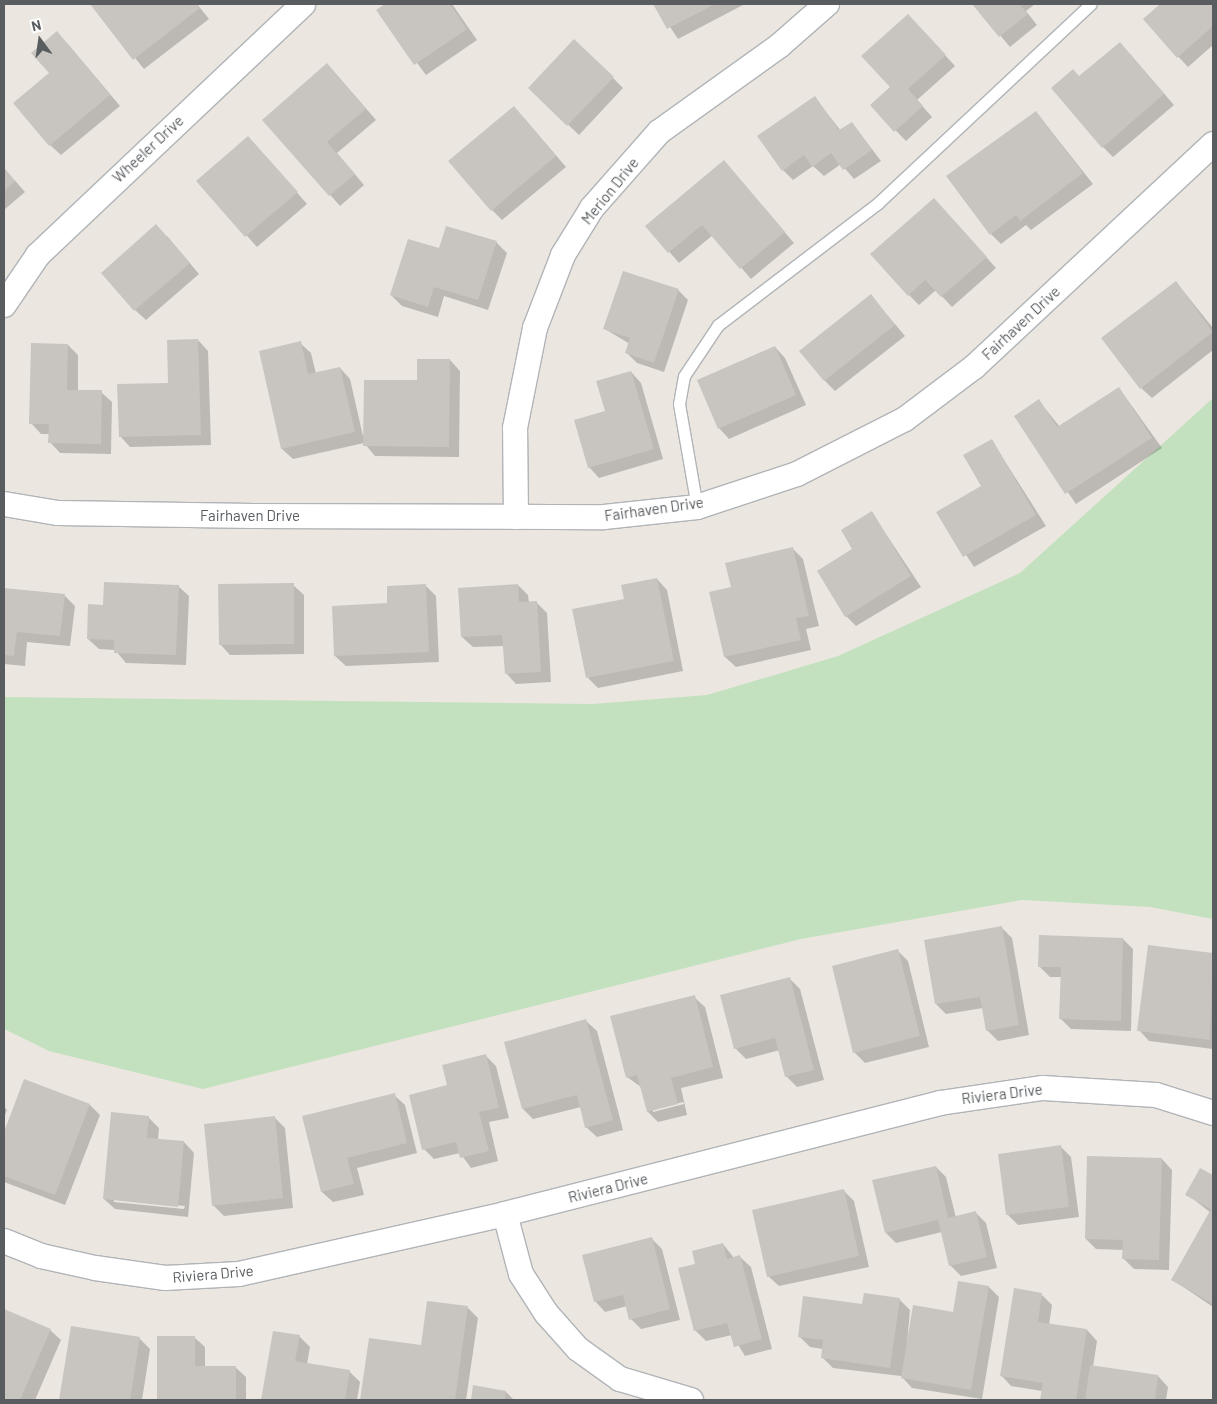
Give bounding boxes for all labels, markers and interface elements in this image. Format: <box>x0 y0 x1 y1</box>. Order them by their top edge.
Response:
north arrow <box>15 15 65 65</box>
text: N <box>30 16 43 34</box>
street label: Wheeler Drive <box>109 112 187 186</box>
street label: Merion Drive <box>578 154 642 228</box>
street label: Fairhaven Drive <box>978 282 1064 364</box>
street label: Fairhaven Drive <box>603 493 705 525</box>
street label: Fairhaven Drive <box>200 507 300 525</box>
street label: Riviera Drive <box>960 1080 1044 1108</box>
street label: Riviera Drive <box>566 1169 650 1207</box>
street label: Riviera Drive <box>172 1261 254 1287</box>

